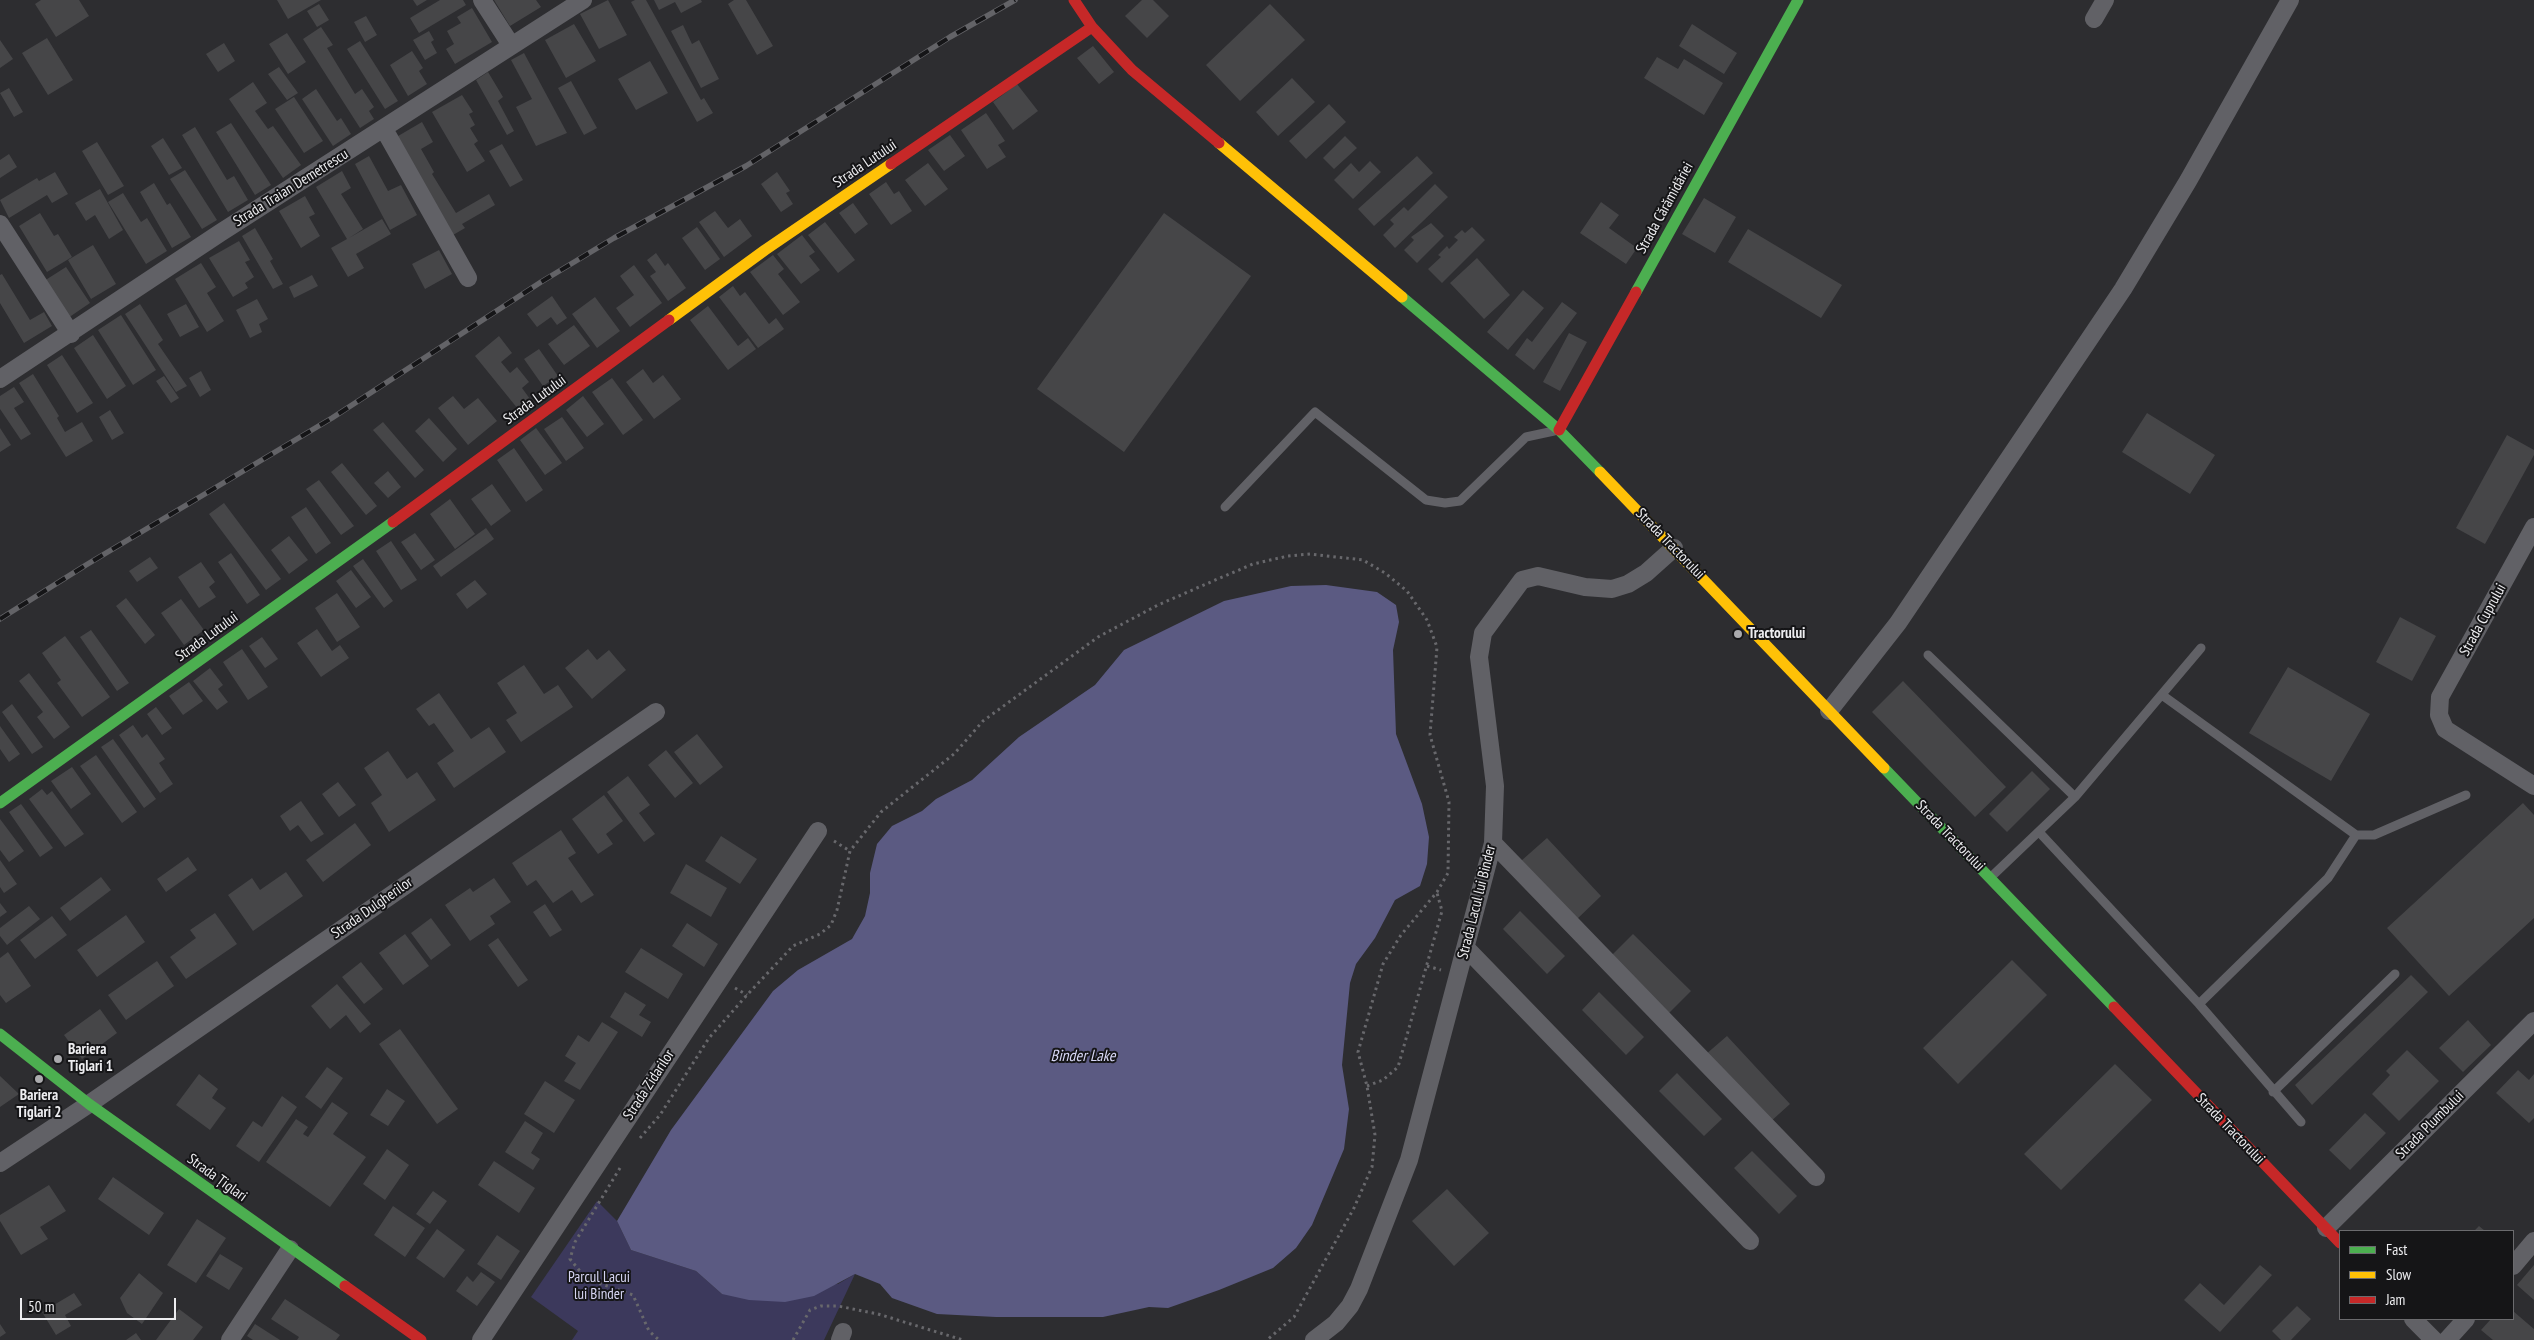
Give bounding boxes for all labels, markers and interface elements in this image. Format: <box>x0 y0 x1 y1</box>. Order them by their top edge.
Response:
street label: Strada Lutului <box>830 136 900 192</box>
street label: Strada Traian Demetrescu <box>230 145 352 231</box>
street label: Strada Cărămidăriei <box>1632 159 1698 257</box>
street label: Strada Lutului <box>500 371 570 429</box>
street label: Strada Tractorului <box>1632 505 1708 583</box>
street label: Strada Cuprului <box>2456 581 2510 659</box>
street label: Strada Lutului <box>172 608 242 666</box>
place label: Tractorului <box>1748 625 1805 643</box>
marker: Tractorului <box>1732 628 1744 640</box>
street label: Strada Tractorului <box>1912 797 1988 875</box>
street label: Strada Lacul lui Binder <box>1454 843 1500 961</box>
street label: Strada Dulgherilor <box>328 873 416 943</box>
place label: Bariera Tiglari 1 <box>68 1041 113 1076</box>
water label: Binder Lake <box>1051 1046 1115 1066</box>
street label: Strada Zidarilor <box>620 1047 678 1123</box>
marker: Bariera Tiglari 1 <box>52 1053 64 1065</box>
marker: Bariera Tiglari 2 <box>33 1073 45 1085</box>
place label: Bariera Tiglari 2 <box>17 1087 61 1122</box>
street label: Strada Plumbului <box>2392 1087 2468 1163</box>
street label: Strada Tractorului <box>2192 1090 2268 1168</box>
street label: Strada Țiglari <box>184 1150 250 1206</box>
legend <box>2339 1230 2514 1320</box>
text: Fast <box>2386 1240 2407 1259</box>
text: Slow <box>2386 1265 2411 1284</box>
park label: Parcul Lacui lui Binder <box>568 1269 630 1304</box>
scale bar <box>22 1288 179 1320</box>
text: Jam <box>2386 1290 2405 1309</box>
text: 50 m <box>28 1297 54 1316</box>

